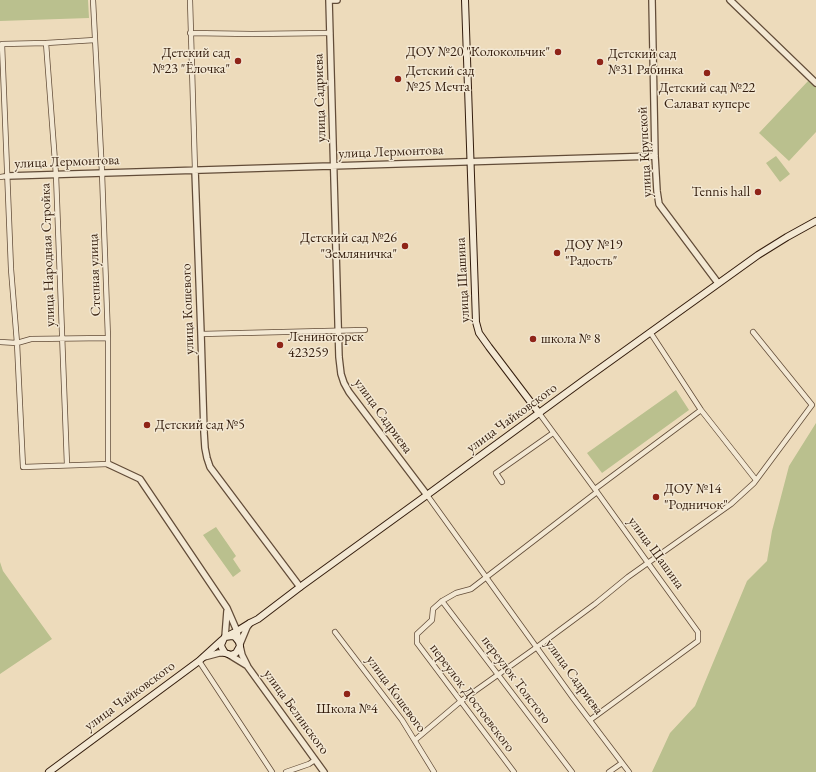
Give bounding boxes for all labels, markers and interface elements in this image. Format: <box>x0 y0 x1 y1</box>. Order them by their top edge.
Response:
place label: ДОУ №20 "Колокольчик" <box>406 44 550 60</box>
place label: Детский сад №23 "Ёлочка" <box>152 45 230 78</box>
place label: Детский сад №31 Рябинка <box>608 46 683 78</box>
marker: ДОУ №20 "Колокольчик" <box>553 47 563 57</box>
street label: улица Садриева <box>310 53 330 143</box>
marker: Детский сад №23 "Ёлочка" <box>233 56 243 66</box>
marker: Детский сад №31 Рябинка <box>595 57 605 67</box>
place label: Детский сад №25 Мечта <box>406 63 474 96</box>
marker: Детский сад №22 Салават купере <box>702 68 712 78</box>
marker: Детский сад №25 Мечта <box>393 74 403 84</box>
place label: Детский сад №22 Салават купере <box>659 80 755 112</box>
street label: улица Крупской <box>634 106 656 198</box>
street label: улица Лермонтова <box>338 142 444 162</box>
street label: улица Лермонтова <box>14 152 120 172</box>
street label: улица Народная Стройка <box>37 183 59 327</box>
place label: Tennis hall <box>692 184 750 200</box>
marker: Tennis hall <box>753 187 763 197</box>
place label: Детский сад №26 "Земляничка" <box>300 230 397 262</box>
street label: Степная улица <box>85 233 105 317</box>
street label: улица Шашина <box>452 237 474 323</box>
place label: ДОУ №19 "Радость" <box>565 237 622 270</box>
marker: Детский сад №26 "Земляничка" <box>400 241 410 251</box>
marker: ДОУ №19 "Радость" <box>552 248 562 258</box>
street label: улица Кошевого <box>178 263 198 355</box>
place label: Лениногорск 423259 <box>288 329 364 362</box>
place label: школа № 8 <box>541 331 600 347</box>
marker: школа № 8 <box>528 334 538 344</box>
marker: Лениногорск 423259 <box>275 340 285 350</box>
street label: улица Садриева <box>350 375 416 457</box>
street label: улица Чайковского <box>463 379 561 457</box>
place label: Детский сад №5 <box>155 417 245 433</box>
marker: Детский сад №5 <box>142 420 152 430</box>
place label: ДОУ №14 "Родничок" <box>664 481 728 514</box>
marker: ДОУ №14 "Родничок" <box>651 492 661 502</box>
street label: улица Шашина <box>624 513 688 593</box>
street label: переулок Толстого <box>478 633 554 727</box>
street label: улица Садриева <box>541 636 607 718</box>
street label: переулок Достоевского <box>426 640 518 756</box>
street label: улица Кошевого <box>362 652 430 736</box>
street label: улица Чайковского <box>81 657 179 735</box>
street label: улица Белинского <box>259 666 333 758</box>
marker: Школа №4 <box>342 689 352 699</box>
place label: Школа №4 <box>316 701 378 717</box>

